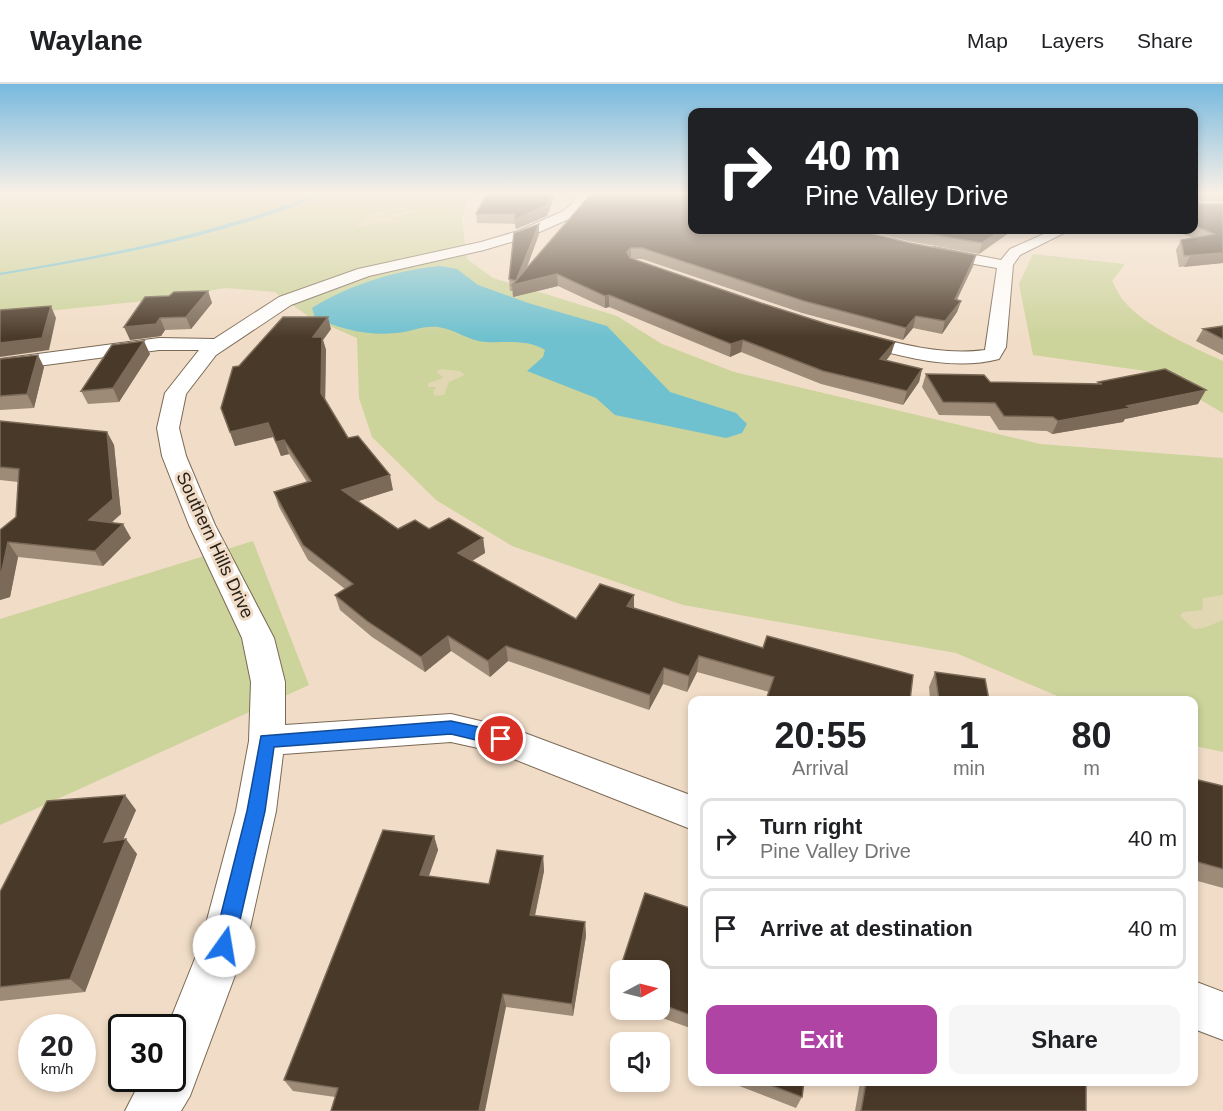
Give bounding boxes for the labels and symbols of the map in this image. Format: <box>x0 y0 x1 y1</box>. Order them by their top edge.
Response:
street label: Southern Hills Drive <box>172 469 258 621</box>
pin <box>475 713 526 764</box>
position arrow <box>192 914 256 978</box>
north arrow <box>610 960 670 1020</box>
speed limit sign: 30 <box>108 1014 186 1092</box>

